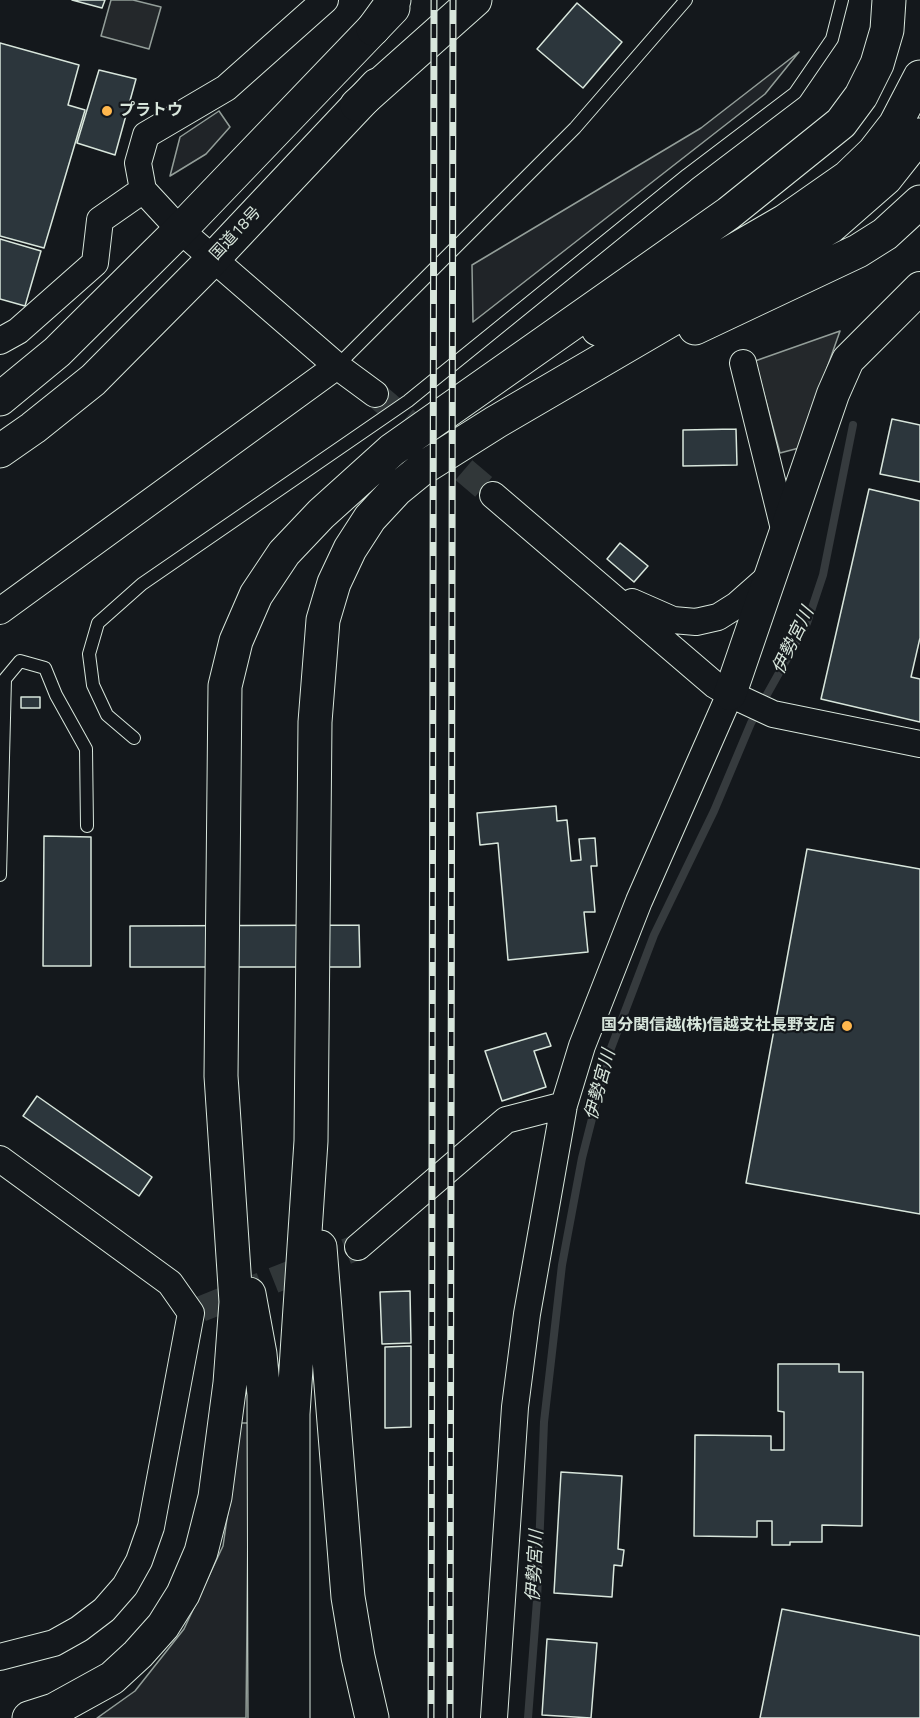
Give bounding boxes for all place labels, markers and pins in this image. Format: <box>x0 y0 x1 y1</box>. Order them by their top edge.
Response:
place label: プラトウ <box>119 101 183 121</box>
marker: プラトウ <box>100 104 114 118</box>
place label: 国分関信越(株)信越支社長野支店 <box>601 1016 835 1036</box>
marker: 国分関信越(株)信越支社長野支店 <box>840 1019 854 1033</box>

